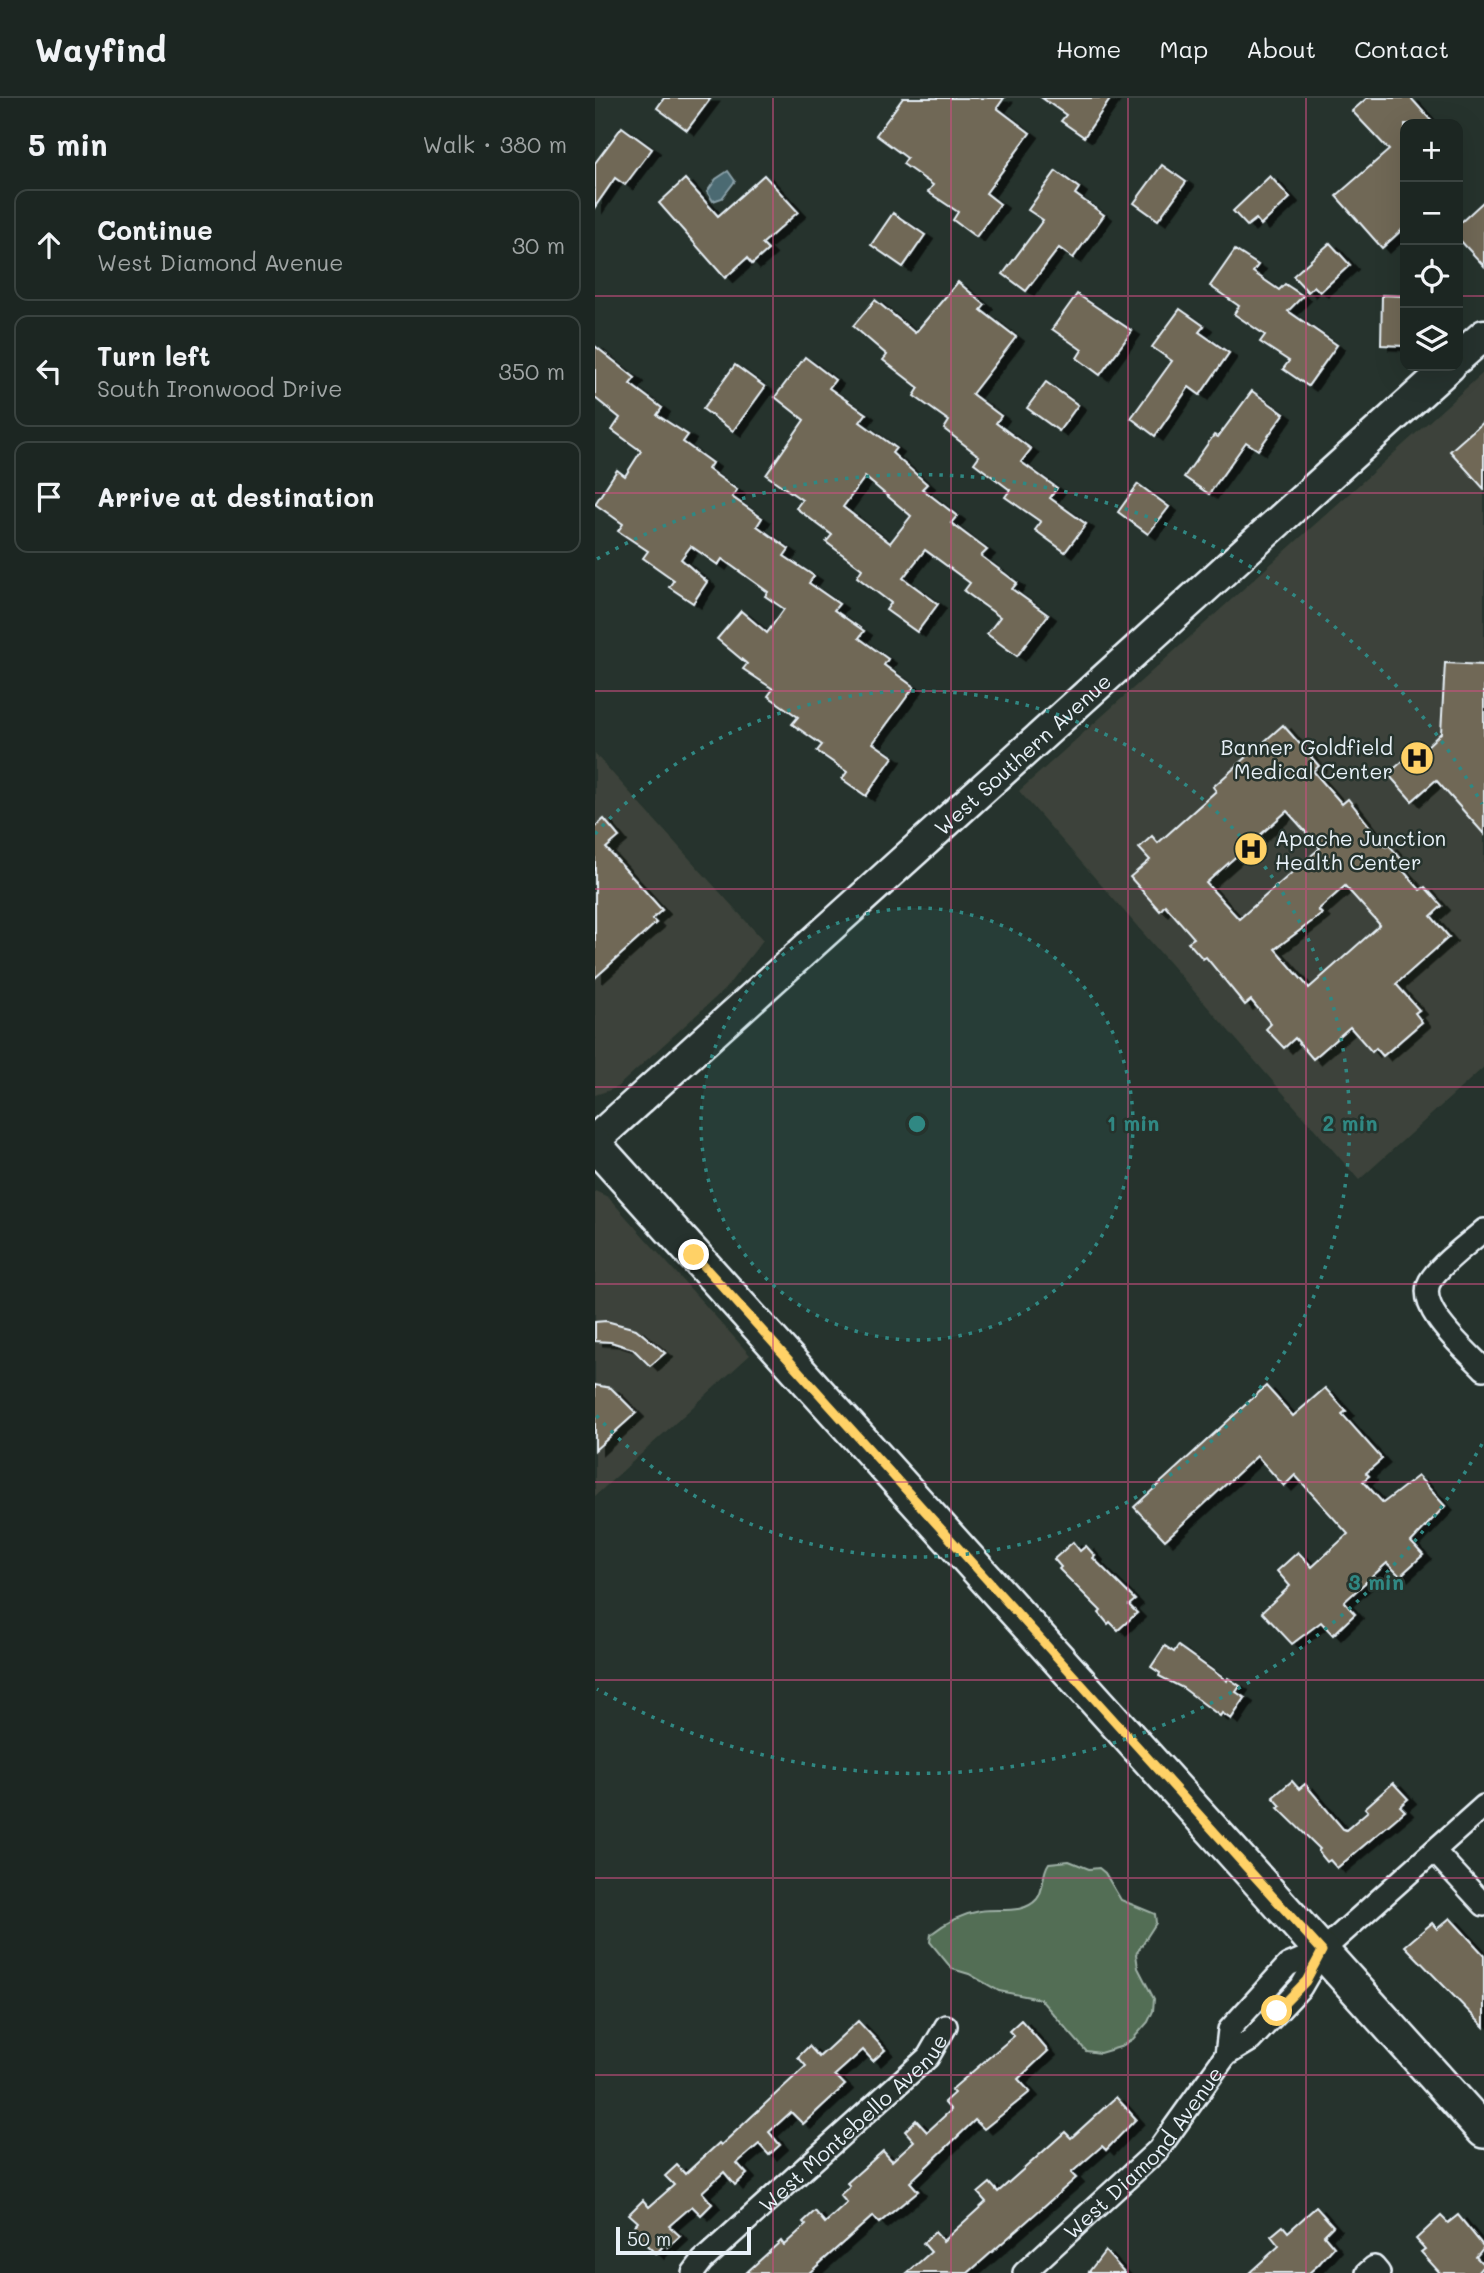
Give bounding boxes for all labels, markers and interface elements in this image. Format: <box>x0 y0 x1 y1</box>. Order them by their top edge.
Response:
text: Wayfind <box>35 27 166 70</box>
text: Home <box>1056 33 1121 64</box>
text: Map <box>1159 33 1208 64</box>
text: About <box>1246 33 1316 64</box>
text: Contact <box>1354 33 1449 64</box>
map controls <box>1400 119 1463 371</box>
button: + <box>1400 119 1463 182</box>
text: 5 min <box>28 124 108 164</box>
text: Walk · 380 m <box>422 129 567 159</box>
button: − <box>1400 182 1463 245</box>
text: Continue <box>97 213 213 247</box>
icon: ahead <box>30 226 68 264</box>
text: 30 m <box>512 230 565 260</box>
button: locate <box>1400 245 1463 308</box>
text: West Diamond Avenue <box>97 247 344 277</box>
button: layers <box>1400 308 1463 371</box>
text: Turn left <box>97 339 210 373</box>
icon: left <box>30 352 68 390</box>
text: 350 m <box>498 356 565 386</box>
text: South Ironwood Drive <box>97 373 342 403</box>
icon: arrive <box>30 478 68 516</box>
text: Arrive at destination <box>97 480 374 514</box>
street label: West Southern Avenue <box>928 667 1116 840</box>
place label: Banner Goldfield Medical Center <box>1221 733 1393 784</box>
hospital icon: Banner Goldfield Medical Center <box>1398 739 1436 777</box>
place label: Apache Junction Health Center <box>1275 824 1446 875</box>
hospital icon: Apache Junction Health Center <box>1232 830 1270 868</box>
text: 1 min <box>1107 1109 1159 1136</box>
text: 2 min <box>1322 1109 1378 1136</box>
centre of rings <box>905 1112 929 1136</box>
route end <box>678 1239 709 1270</box>
text: 3 min <box>1348 1568 1404 1595</box>
route start <box>1261 1995 1292 2026</box>
street label: West Montebello Avenue <box>752 2028 952 2217</box>
street label: West Diamond Avenue <box>1057 2060 1228 2244</box>
scale bar <box>616 2224 751 2256</box>
text: 50 m <box>627 2226 671 2251</box>

